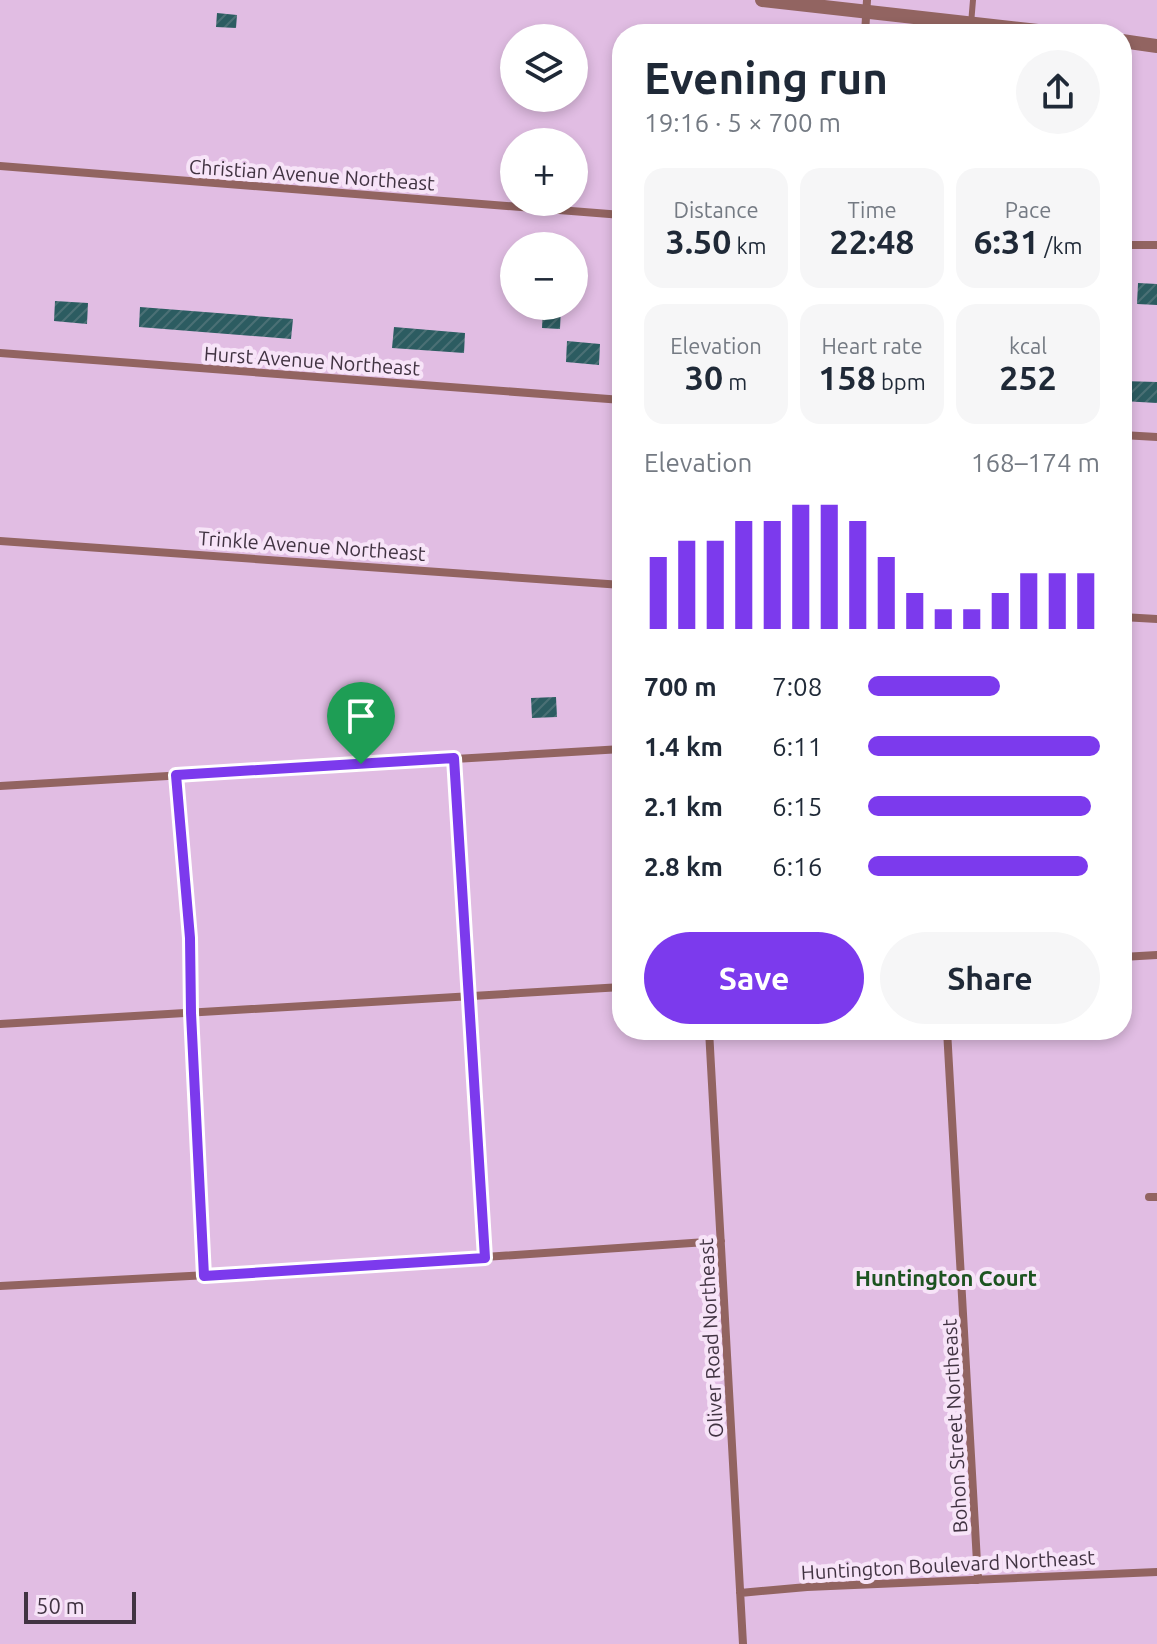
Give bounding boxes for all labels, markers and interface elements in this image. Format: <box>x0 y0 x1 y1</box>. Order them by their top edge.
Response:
map controls <box>500 24 588 320</box>
button: layers <box>500 24 588 112</box>
button: share <box>1016 50 1100 134</box>
text: Evening run <box>644 53 888 102</box>
text: 19:16 · 5 × 700 m <box>644 108 841 137</box>
button: + <box>500 128 588 216</box>
street label: Christian Avenue Northeast <box>188 154 436 195</box>
text: Distance <box>673 197 759 222</box>
text: Time <box>847 197 897 222</box>
text: Pace <box>1005 197 1051 222</box>
text: 3.50 <box>665 222 731 260</box>
text: 22:48 <box>829 222 915 260</box>
text: 6:31 <box>973 222 1039 260</box>
button: − <box>500 232 588 320</box>
text: km <box>731 233 767 258</box>
text: /km <box>1039 233 1083 258</box>
text: Elevation <box>670 333 762 358</box>
text: Heart rate <box>821 333 923 358</box>
text: kcal <box>1009 333 1047 358</box>
street label: Hurst Avenue Northeast <box>203 341 421 380</box>
text: 30 <box>685 358 723 396</box>
text: 158 <box>818 358 876 396</box>
text: 252 <box>999 358 1057 396</box>
text: m <box>723 369 747 394</box>
text: bpm <box>876 369 926 394</box>
text: Elevation <box>644 448 752 477</box>
text: 168–174 m <box>971 448 1100 477</box>
street label: Trinkle Avenue Northeast <box>198 526 427 565</box>
text: 700 m <box>644 672 717 701</box>
text: 7:08 <box>772 672 822 701</box>
pin <box>327 682 395 764</box>
icon: arrive <box>339 694 383 738</box>
text: 1.4 km <box>644 732 723 761</box>
text: 6:11 <box>772 732 822 761</box>
text: 2.1 km <box>644 792 723 821</box>
text: 6:15 <box>772 792 822 821</box>
text: 2.8 km <box>644 852 723 881</box>
text: 6:16 <box>772 852 822 881</box>
button: Save <box>644 932 864 1024</box>
button: Share <box>880 932 1100 1024</box>
street label: Oliver Road Northeast <box>694 1237 727 1438</box>
district label: Huntington Court <box>855 1265 1037 1290</box>
street label: Bohon Street Northeast <box>937 1318 972 1534</box>
street label: Huntington Boulevard Northeast <box>800 1545 1096 1584</box>
scale bar <box>24 1588 136 1624</box>
text: 50 m <box>36 1593 85 1618</box>

